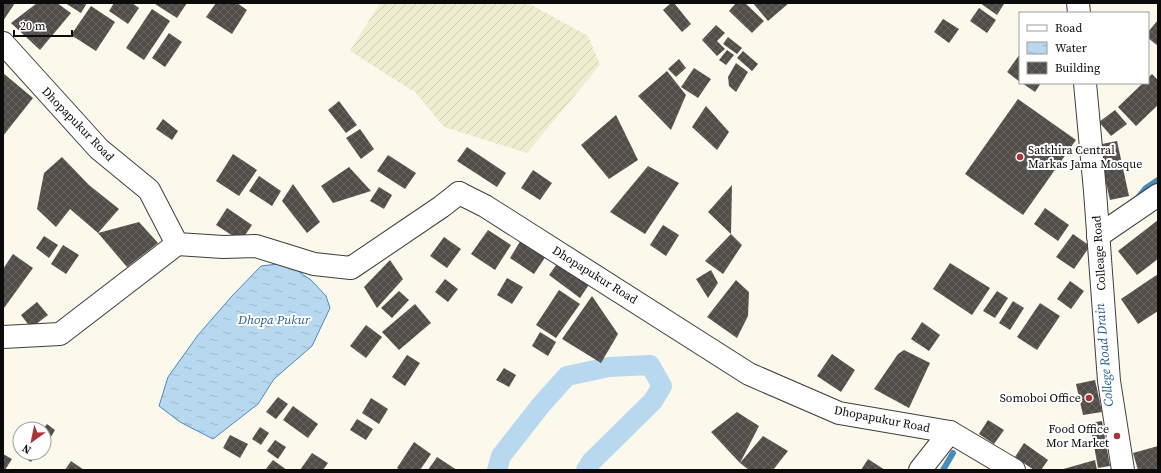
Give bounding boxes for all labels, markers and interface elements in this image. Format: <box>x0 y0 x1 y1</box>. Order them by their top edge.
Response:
scale bar <box>14 12 72 38</box>
legend <box>1019 12 1149 84</box>
text: 20 m <box>20 18 46 34</box>
text: Road <box>1055 20 1082 36</box>
text: Water <box>1055 40 1087 56</box>
text: Building <box>1055 60 1100 76</box>
street label: Dhopapukur Road <box>38 83 118 165</box>
place label: Satkhira Central Markas Jama Mosque <box>1028 142 1142 172</box>
marker: Satkhira Central Markas Jama Mosque <box>1015 152 1025 162</box>
street label: Colleage Road <box>1088 215 1110 291</box>
street label: Dhopapukur Road <box>549 242 641 308</box>
water label: College Road Drain <box>1091 302 1117 407</box>
water label: Dhopa Pukur <box>237 311 311 328</box>
place label: Somoboi Office <box>1000 390 1081 406</box>
marker: Somoboi Office <box>1084 393 1094 403</box>
street label: Dhopapukur Road <box>833 402 932 436</box>
north arrow <box>12 421 52 461</box>
place label: Food Office Mor Market <box>1046 421 1109 451</box>
marker: Food Office Mor Market <box>1112 431 1122 441</box>
text: N <box>19 440 34 457</box>

